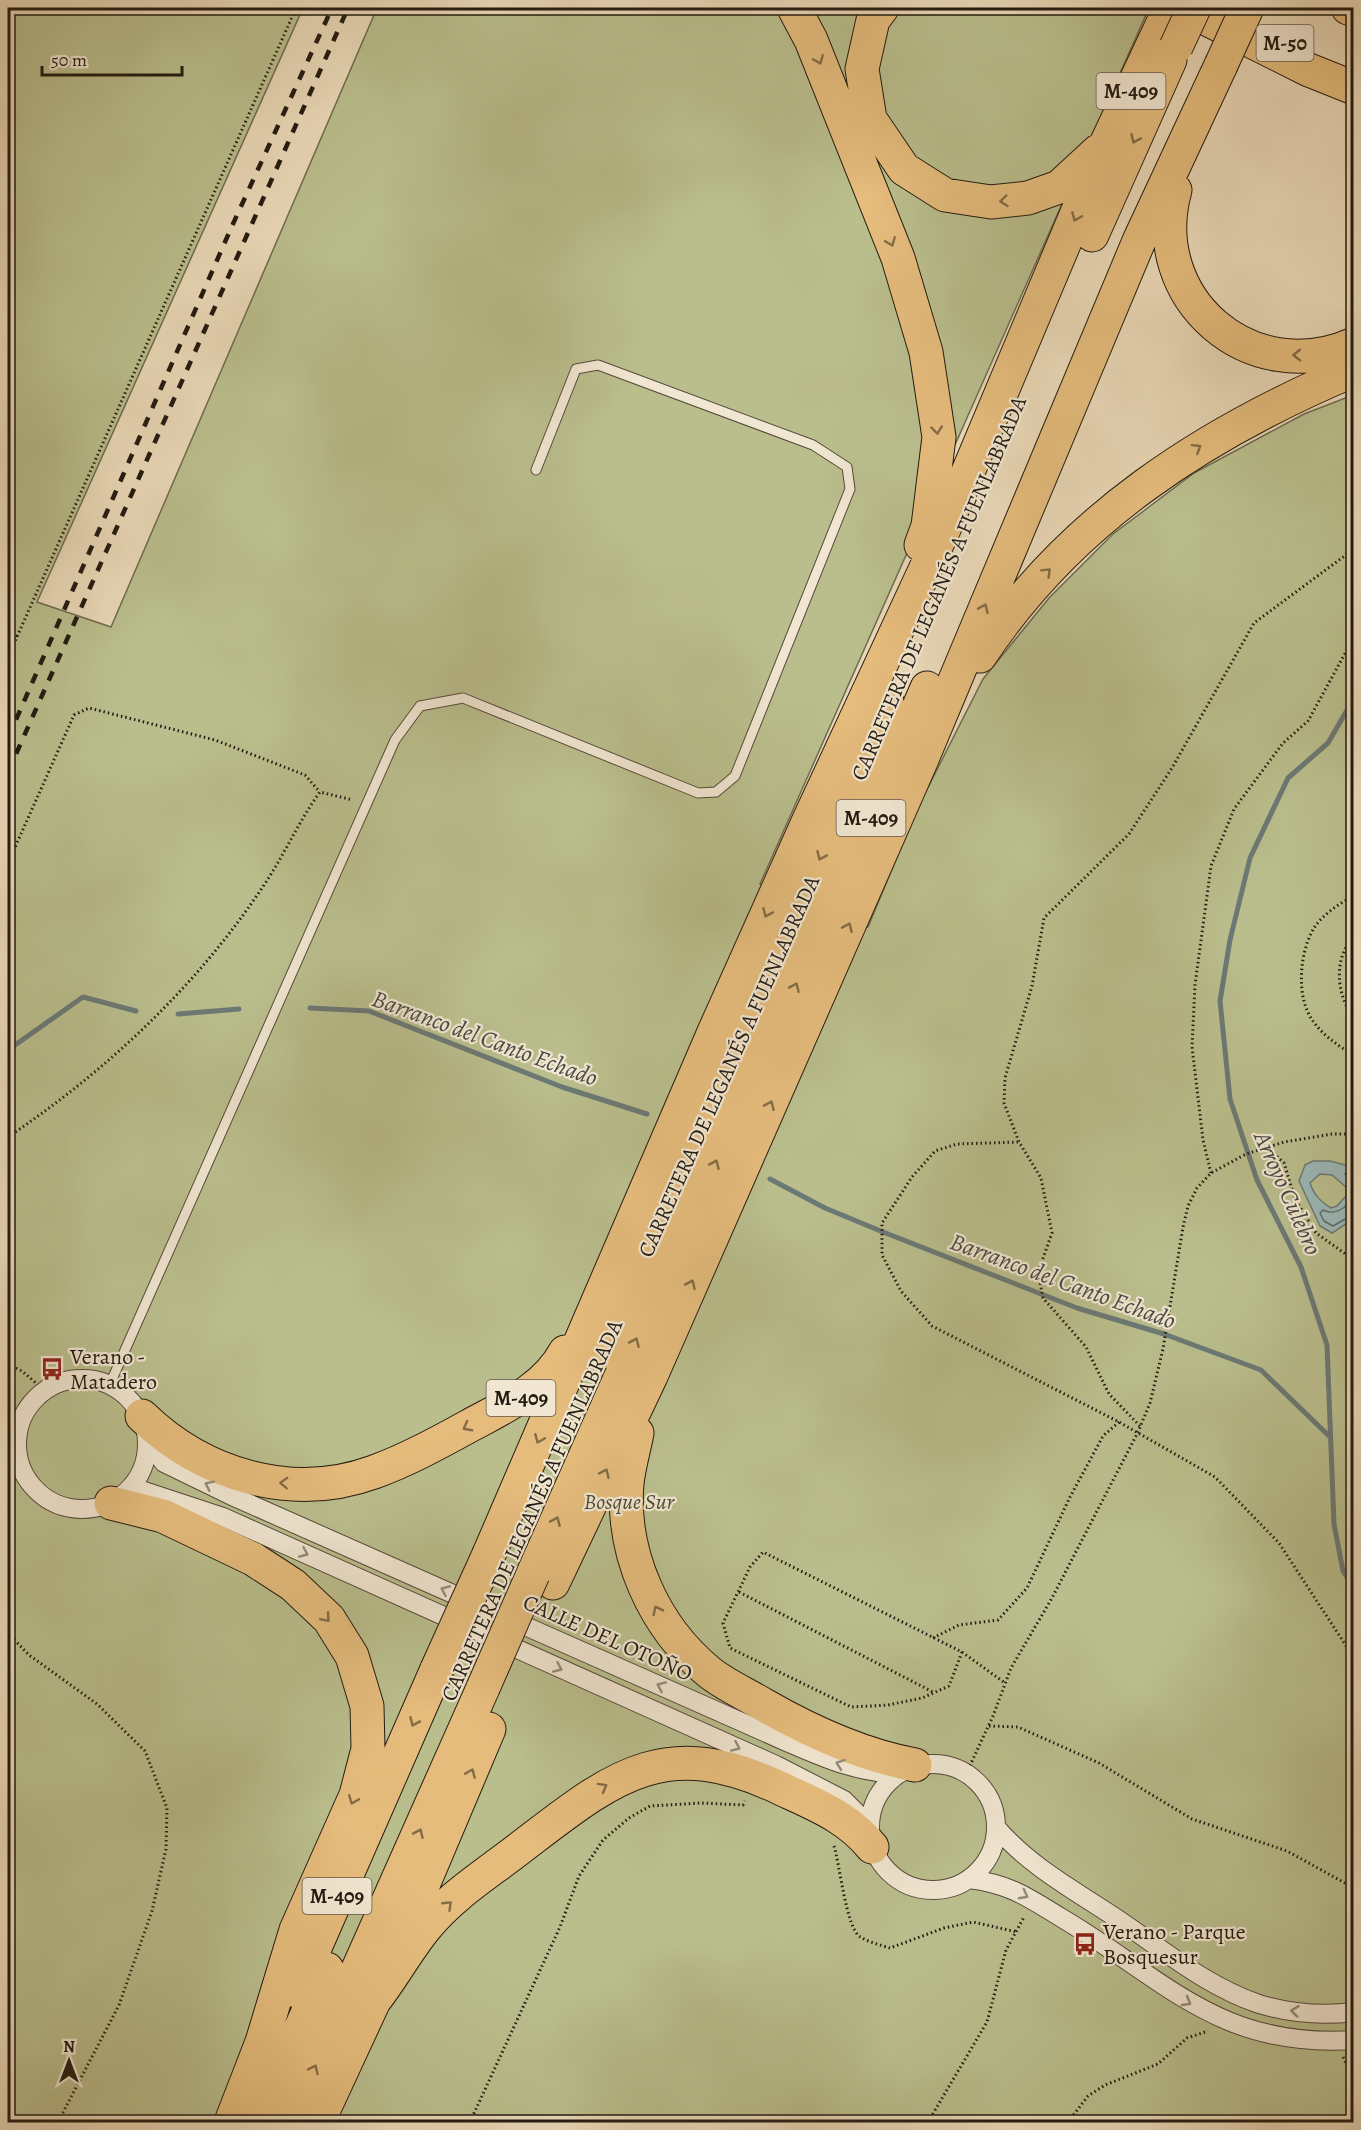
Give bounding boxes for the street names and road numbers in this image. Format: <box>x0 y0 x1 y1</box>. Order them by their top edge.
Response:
road number: M-50 <box>1256 25 1314 61</box>
road number: M-409 <box>1096 73 1166 109</box>
street label: CARRETERA DE LEGANÉS A FUENLABRADA <box>844 390 1034 785</box>
road number: M-409 <box>836 800 906 836</box>
street label: CARRETERA DE LEGANÉS A FUENLABRADA <box>631 870 827 1262</box>
street label: CARRETERA DE LEGANÉS A FUENLABRADA <box>434 1314 630 1706</box>
road number: M-409 <box>486 1380 556 1416</box>
street label: CALLE DEL OTOÑO <box>518 1587 697 1689</box>
road number: M-409 <box>302 1878 372 1914</box>

